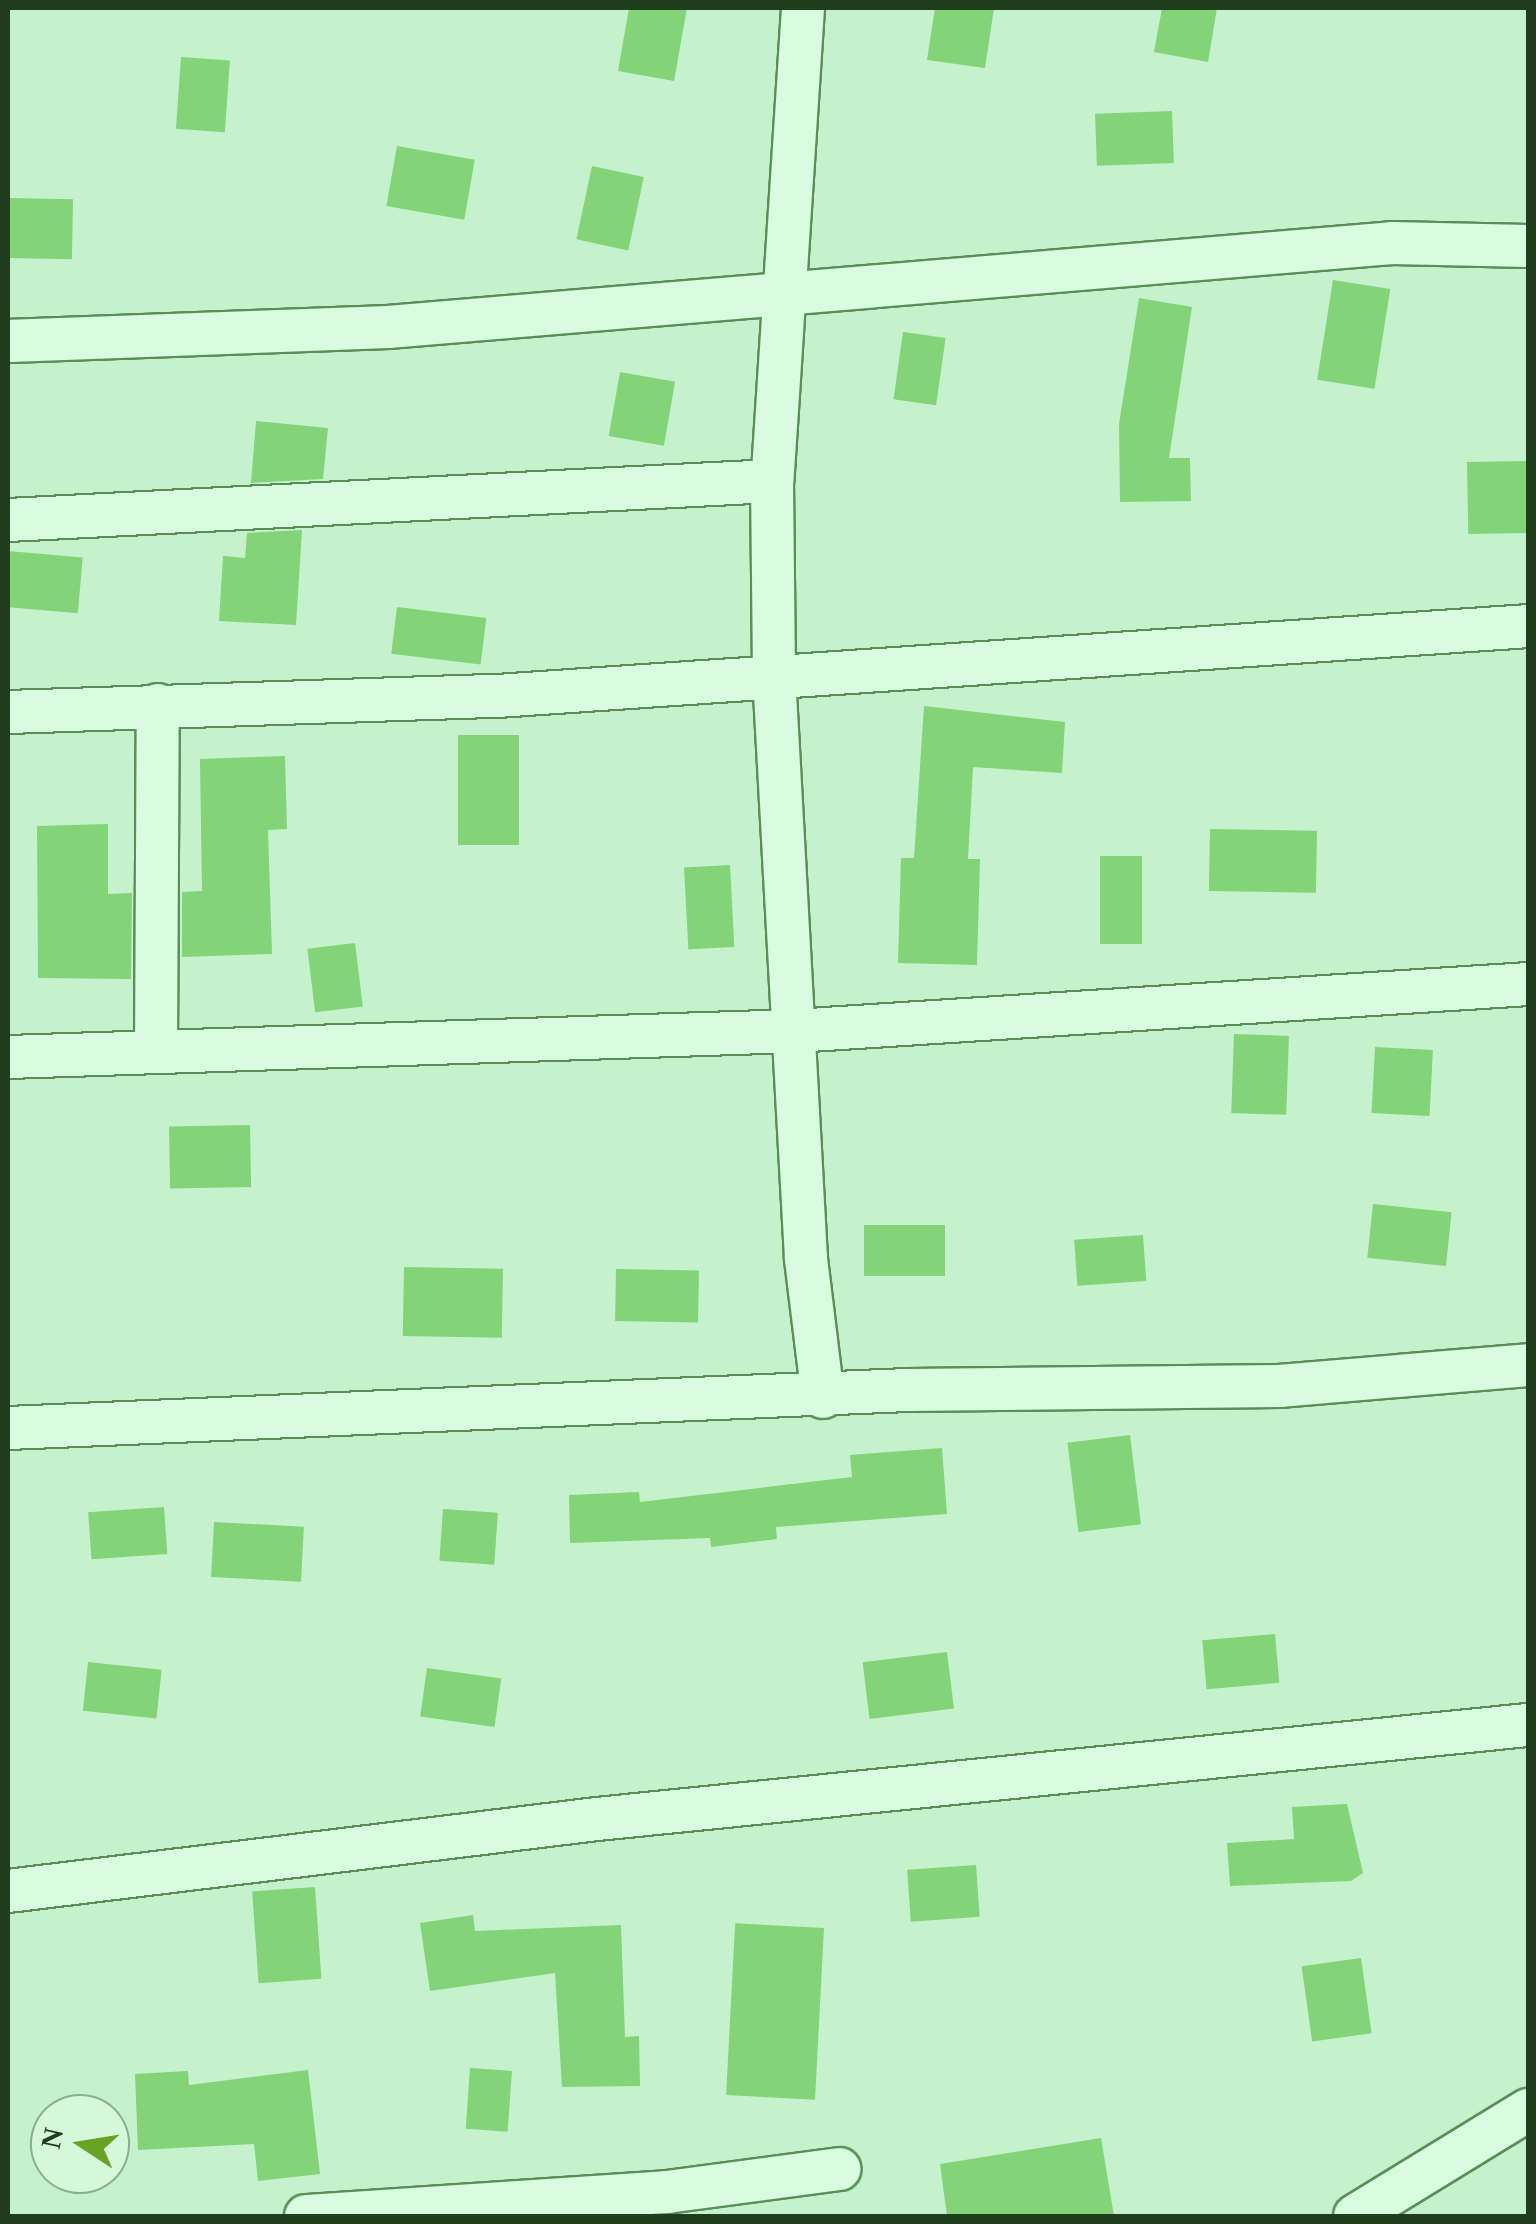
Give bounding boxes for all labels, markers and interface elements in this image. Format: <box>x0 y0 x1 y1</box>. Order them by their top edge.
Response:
north arrow <box>30 2094 130 2194</box>
text: N <box>35 2125 69 2151</box>

